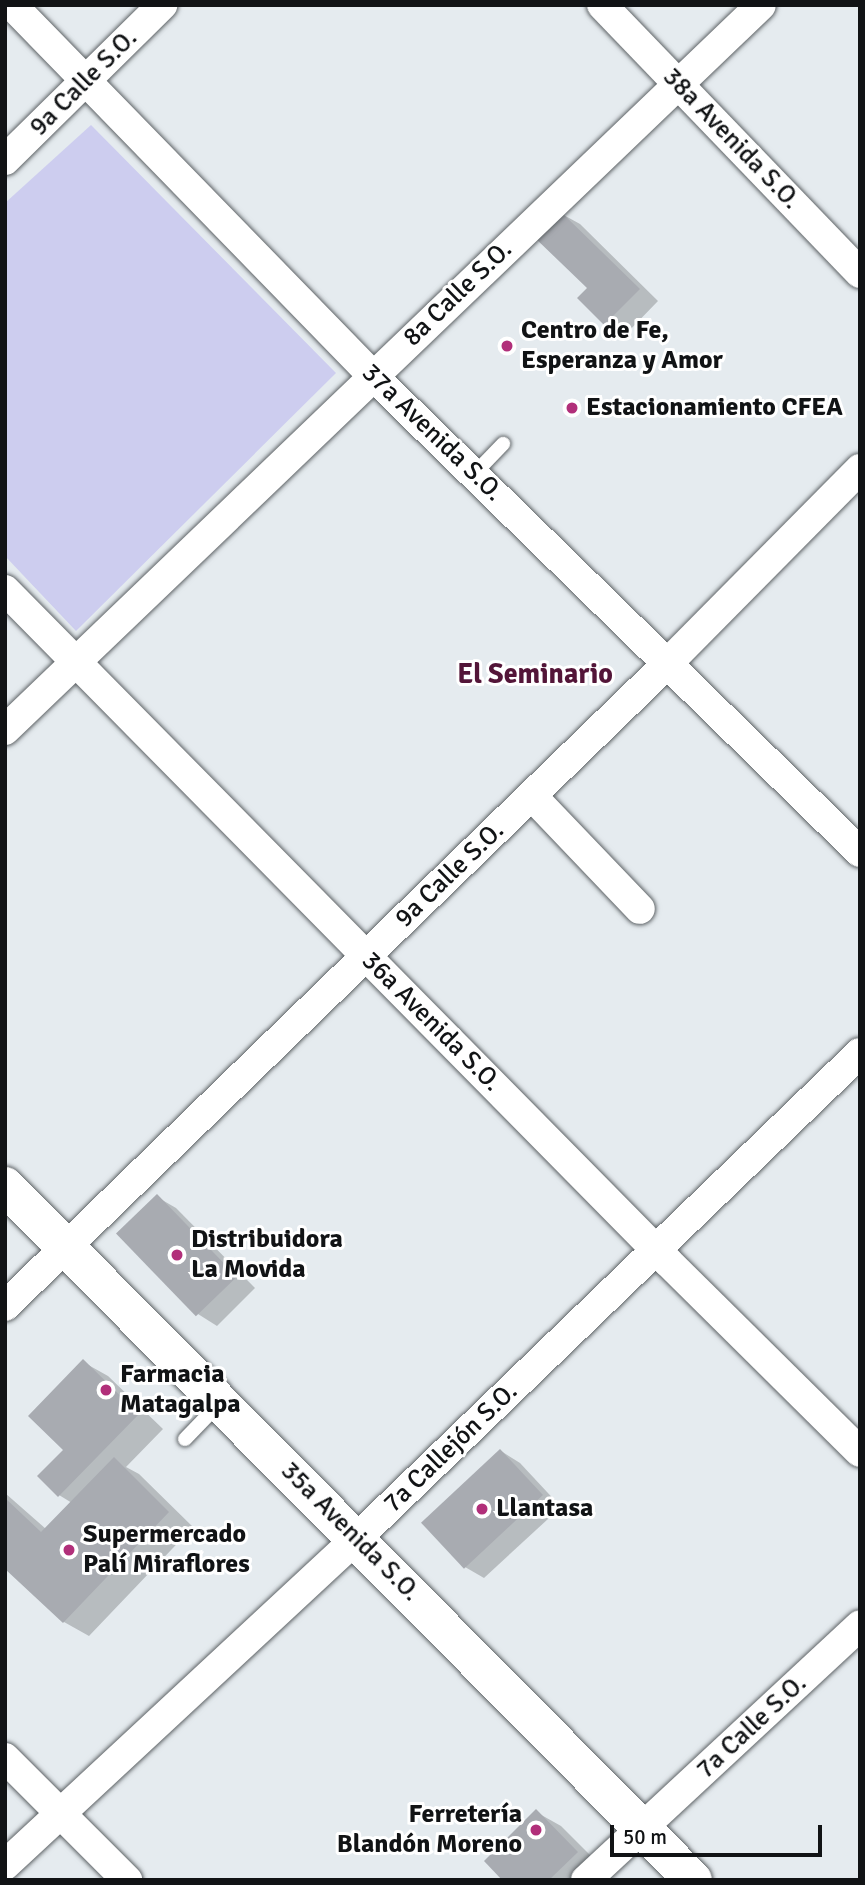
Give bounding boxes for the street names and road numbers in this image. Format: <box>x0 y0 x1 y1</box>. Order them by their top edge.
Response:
street label: 9a Calle S.O. <box>24 23 144 143</box>
street label: 38a Avenida S.O. <box>656 62 806 216</box>
street label: 8a Calle S.O. <box>397 235 519 353</box>
street label: 37a Avenida S.O. <box>355 358 509 508</box>
street label: 9a Calle S.O. <box>389 816 511 934</box>
street label: 36a Avenida S.O. <box>355 946 507 1098</box>
street label: 7a Callejón S.O. <box>378 1376 524 1520</box>
street label: 35a Avenida S.O. <box>274 1456 426 1608</box>
street label: 7a Calle S.O. <box>691 1668 813 1786</box>

